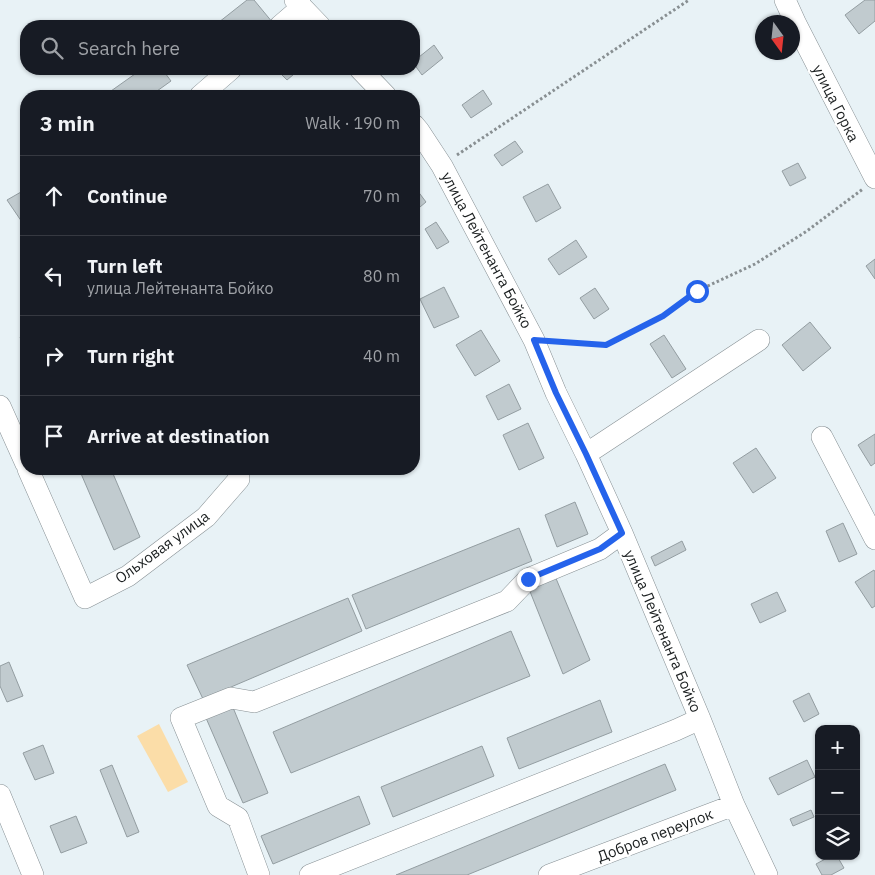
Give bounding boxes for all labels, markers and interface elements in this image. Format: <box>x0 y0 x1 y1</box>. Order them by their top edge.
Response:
north arrow <box>755 15 800 60</box>
search box <box>20 20 420 75</box>
icon: search <box>38 34 66 62</box>
text: Search here <box>78 36 180 60</box>
street label: улица Горка <box>808 61 864 145</box>
text: 3 min <box>40 109 95 137</box>
text: Walk · 190 m <box>305 113 400 133</box>
street label: улица Лейтенанта Бойко <box>438 168 536 332</box>
icon: ahead <box>40 182 68 210</box>
text: Continue <box>87 184 167 208</box>
text: 70 m <box>363 186 400 206</box>
text: Turn left <box>87 254 163 278</box>
icon: left <box>40 262 68 290</box>
text: 80 m <box>363 266 400 286</box>
text: улица Лейтенанта Бойко <box>87 278 273 298</box>
route start <box>686 280 709 303</box>
icon: right <box>40 342 68 370</box>
text: Turn right <box>87 344 174 368</box>
text: 40 m <box>363 346 400 366</box>
icon: arrive <box>40 422 68 450</box>
text: Arrive at destination <box>87 424 270 448</box>
street label: Ольховая улица <box>111 506 213 588</box>
street label: улица Лейтенанта Бойко <box>620 547 706 715</box>
route end <box>517 568 540 591</box>
map controls <box>815 725 860 860</box>
button: + <box>815 725 860 770</box>
button: − <box>815 770 860 815</box>
street label: Добров переулок <box>594 804 716 866</box>
button: layers <box>815 815 860 860</box>

